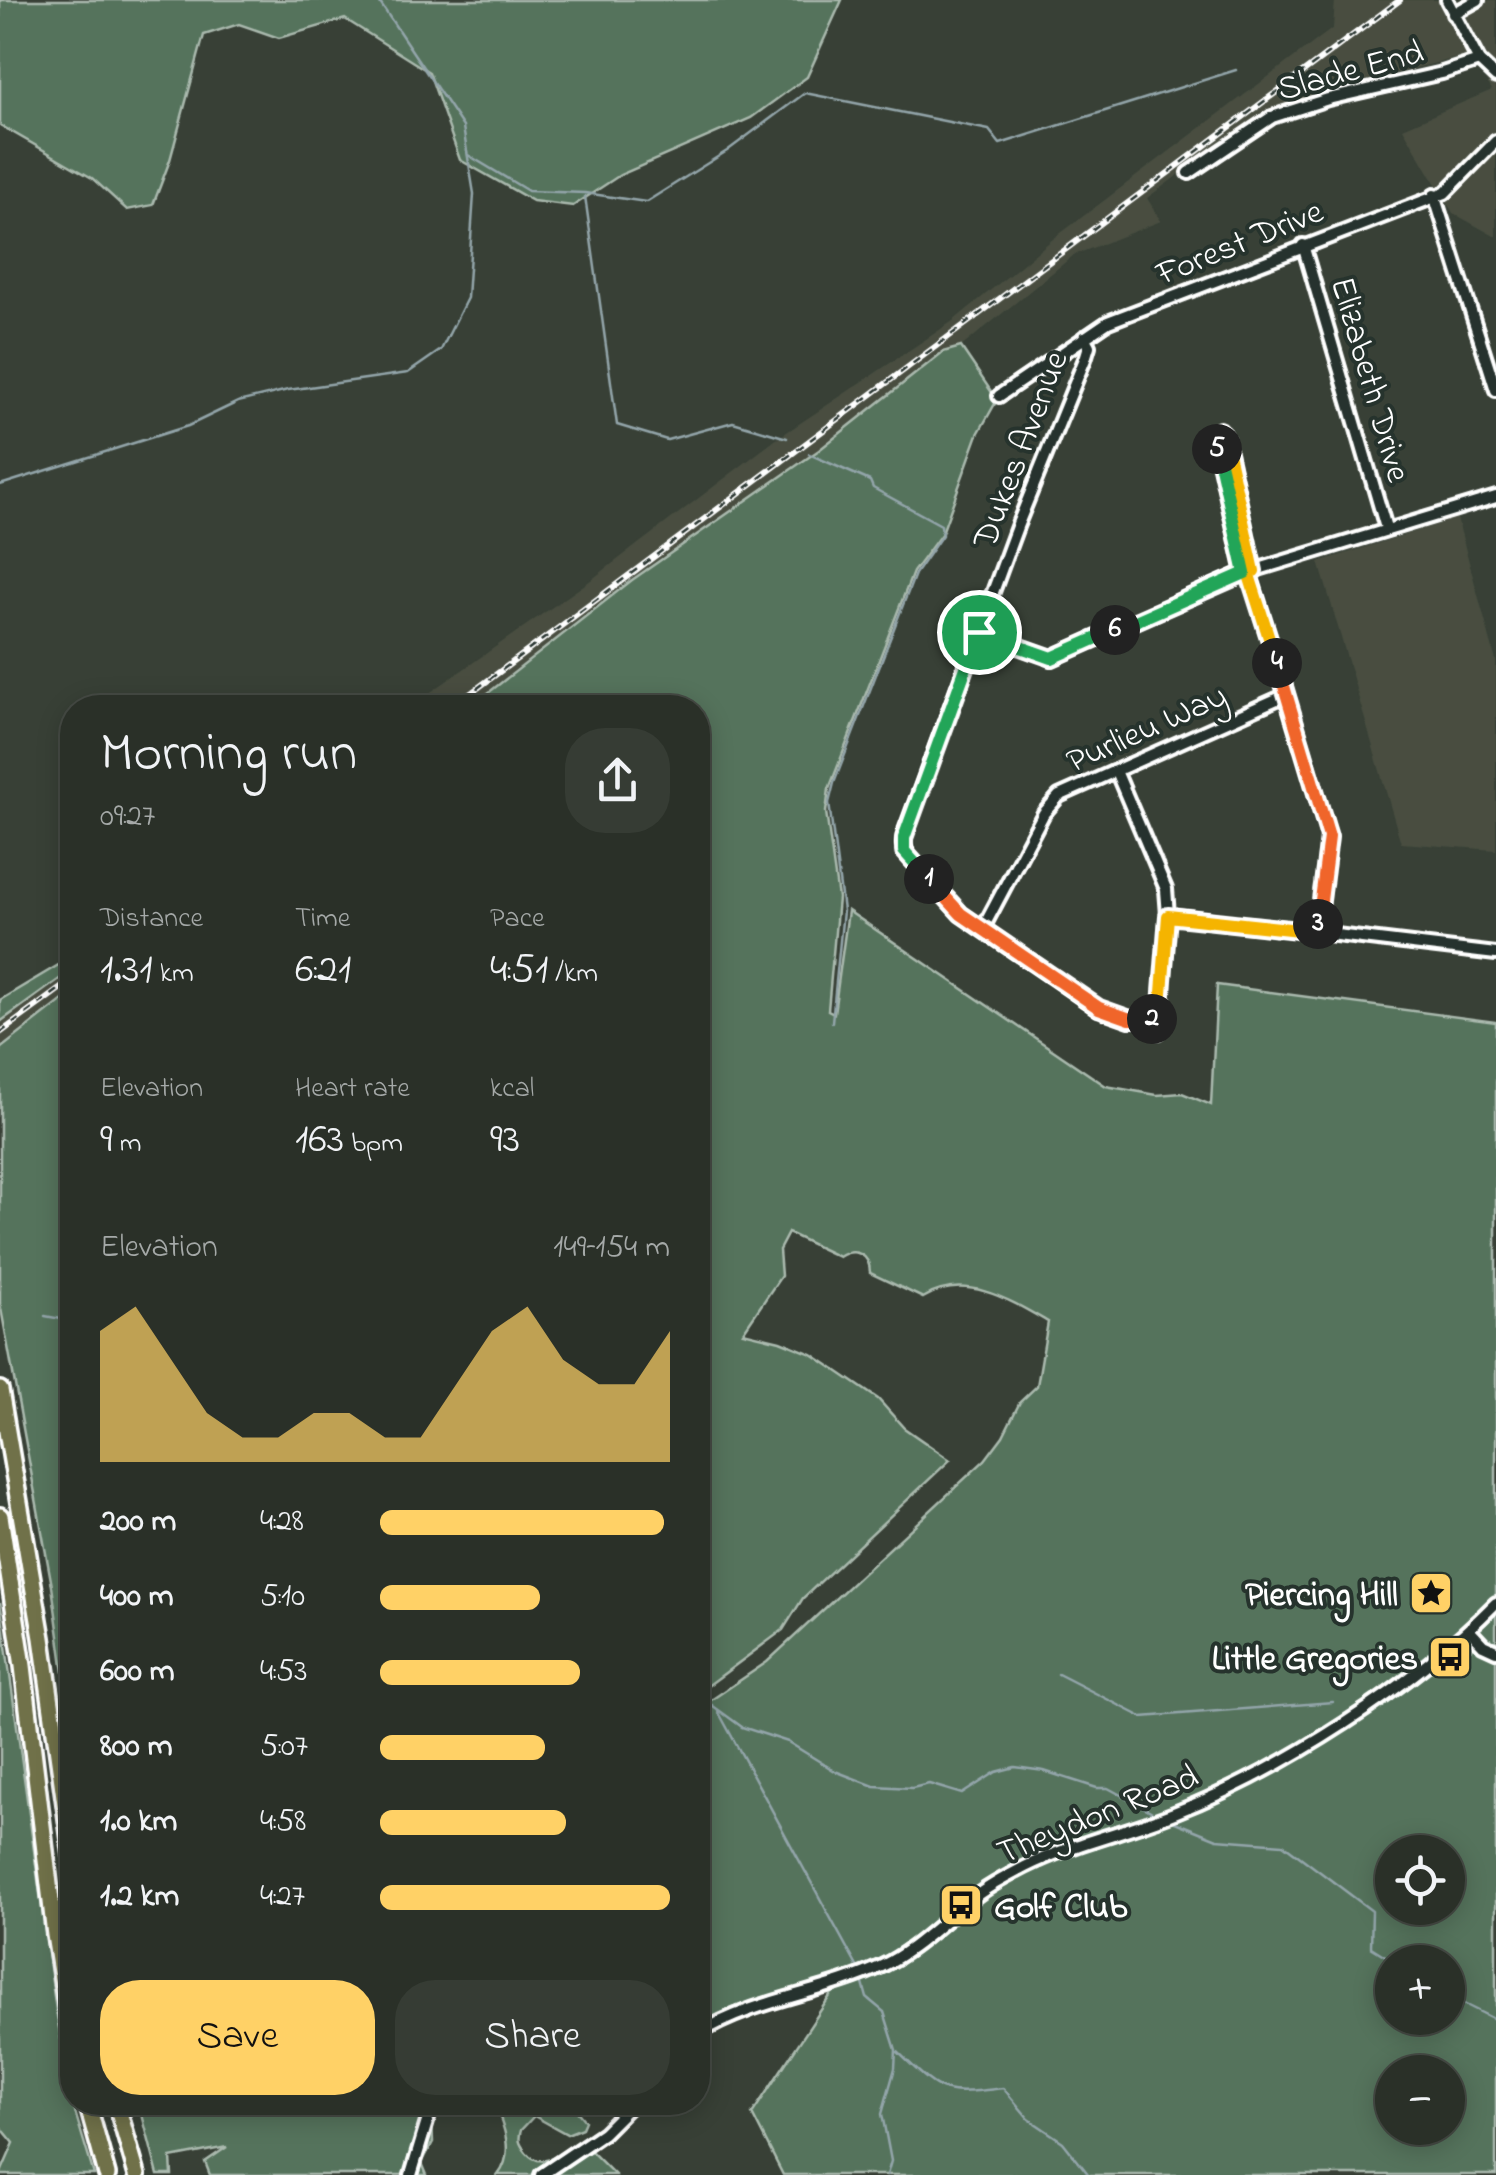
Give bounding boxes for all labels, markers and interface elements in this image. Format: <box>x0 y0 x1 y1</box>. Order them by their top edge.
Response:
street label: Slade End <box>1272 28 1430 116</box>
street label: Forest Drive <box>1148 188 1332 301</box>
street label: Elizabeth Drive <box>1315 271 1422 489</box>
street label: Dukes Avenue <box>961 344 1083 557</box>
pin: 5 <box>1192 424 1242 474</box>
text: 5 <box>1209 428 1225 469</box>
pin <box>937 590 1022 675</box>
icon: arrive <box>952 605 1007 660</box>
pin: 6 <box>1090 605 1140 655</box>
text: 6 <box>1109 609 1121 650</box>
pin: 4 <box>1252 638 1302 688</box>
text: 4 <box>1271 642 1283 683</box>
street label: Purlieu Way <box>1059 672 1236 788</box>
text: Morning run <box>100 716 357 796</box>
button: share <box>565 728 670 833</box>
text: 09:27 <box>100 794 155 841</box>
pin: 1 <box>904 854 954 904</box>
text: 1 <box>925 858 933 899</box>
text: Distance <box>100 899 203 940</box>
text: Time <box>295 899 350 940</box>
text: Pace <box>490 899 545 940</box>
pin: 3 <box>1293 899 1343 949</box>
text: 3 <box>1312 903 1324 944</box>
text: 1.31 <box>100 940 153 1001</box>
text: 6:21 <box>295 940 351 1001</box>
text: 4:51 <box>490 940 548 1001</box>
text: km <box>153 954 194 995</box>
text: /km <box>548 954 598 995</box>
pin: 2 <box>1127 994 1177 1044</box>
text: 2 <box>1145 998 1159 1039</box>
text: Elevation <box>100 1069 203 1110</box>
text: Heart rate <box>295 1069 410 1110</box>
text: kcal <box>490 1069 535 1110</box>
text: 9 <box>100 1110 113 1171</box>
text: 163 <box>295 1110 344 1171</box>
text: 93 <box>490 1110 520 1171</box>
text: m <box>113 1124 141 1165</box>
text: bpm <box>344 1124 403 1165</box>
text: Elevation <box>100 1225 218 1272</box>
text: 149–154 m <box>553 1225 670 1272</box>
text: 200 m <box>100 1499 176 1546</box>
text: 4:28 <box>260 1499 304 1546</box>
place icon: Piercing Hill <box>1408 1570 1454 1616</box>
place label: Piercing Hill <box>1245 1571 1398 1623</box>
text: 400 m <box>100 1574 174 1621</box>
text: 5:10 <box>260 1574 305 1621</box>
bus stop icon: Little Gregories <box>1427 1634 1473 1680</box>
place label: Little Gregories <box>1212 1635 1418 1687</box>
text: 600 m <box>100 1649 175 1696</box>
text: 4:53 <box>260 1649 307 1696</box>
text: 800 m <box>100 1724 172 1771</box>
text: 5:07 <box>260 1724 308 1771</box>
street label: Theydon Road <box>990 1753 1207 1880</box>
text: 1.0 km <box>100 1799 177 1846</box>
text: 4:58 <box>260 1799 306 1846</box>
map controls <box>1375 1835 1465 2145</box>
button: locate <box>1375 1835 1465 1925</box>
text: 1.2 km <box>100 1874 179 1921</box>
text: 4:27 <box>260 1874 305 1921</box>
bus stop icon: Golf Club <box>938 1882 984 1928</box>
place label: Golf Club <box>994 1883 1128 1934</box>
button: + <box>1375 1945 1465 2035</box>
button: Save <box>100 1980 375 2095</box>
button: Share <box>395 1980 670 2095</box>
button: − <box>1375 2055 1465 2145</box>

